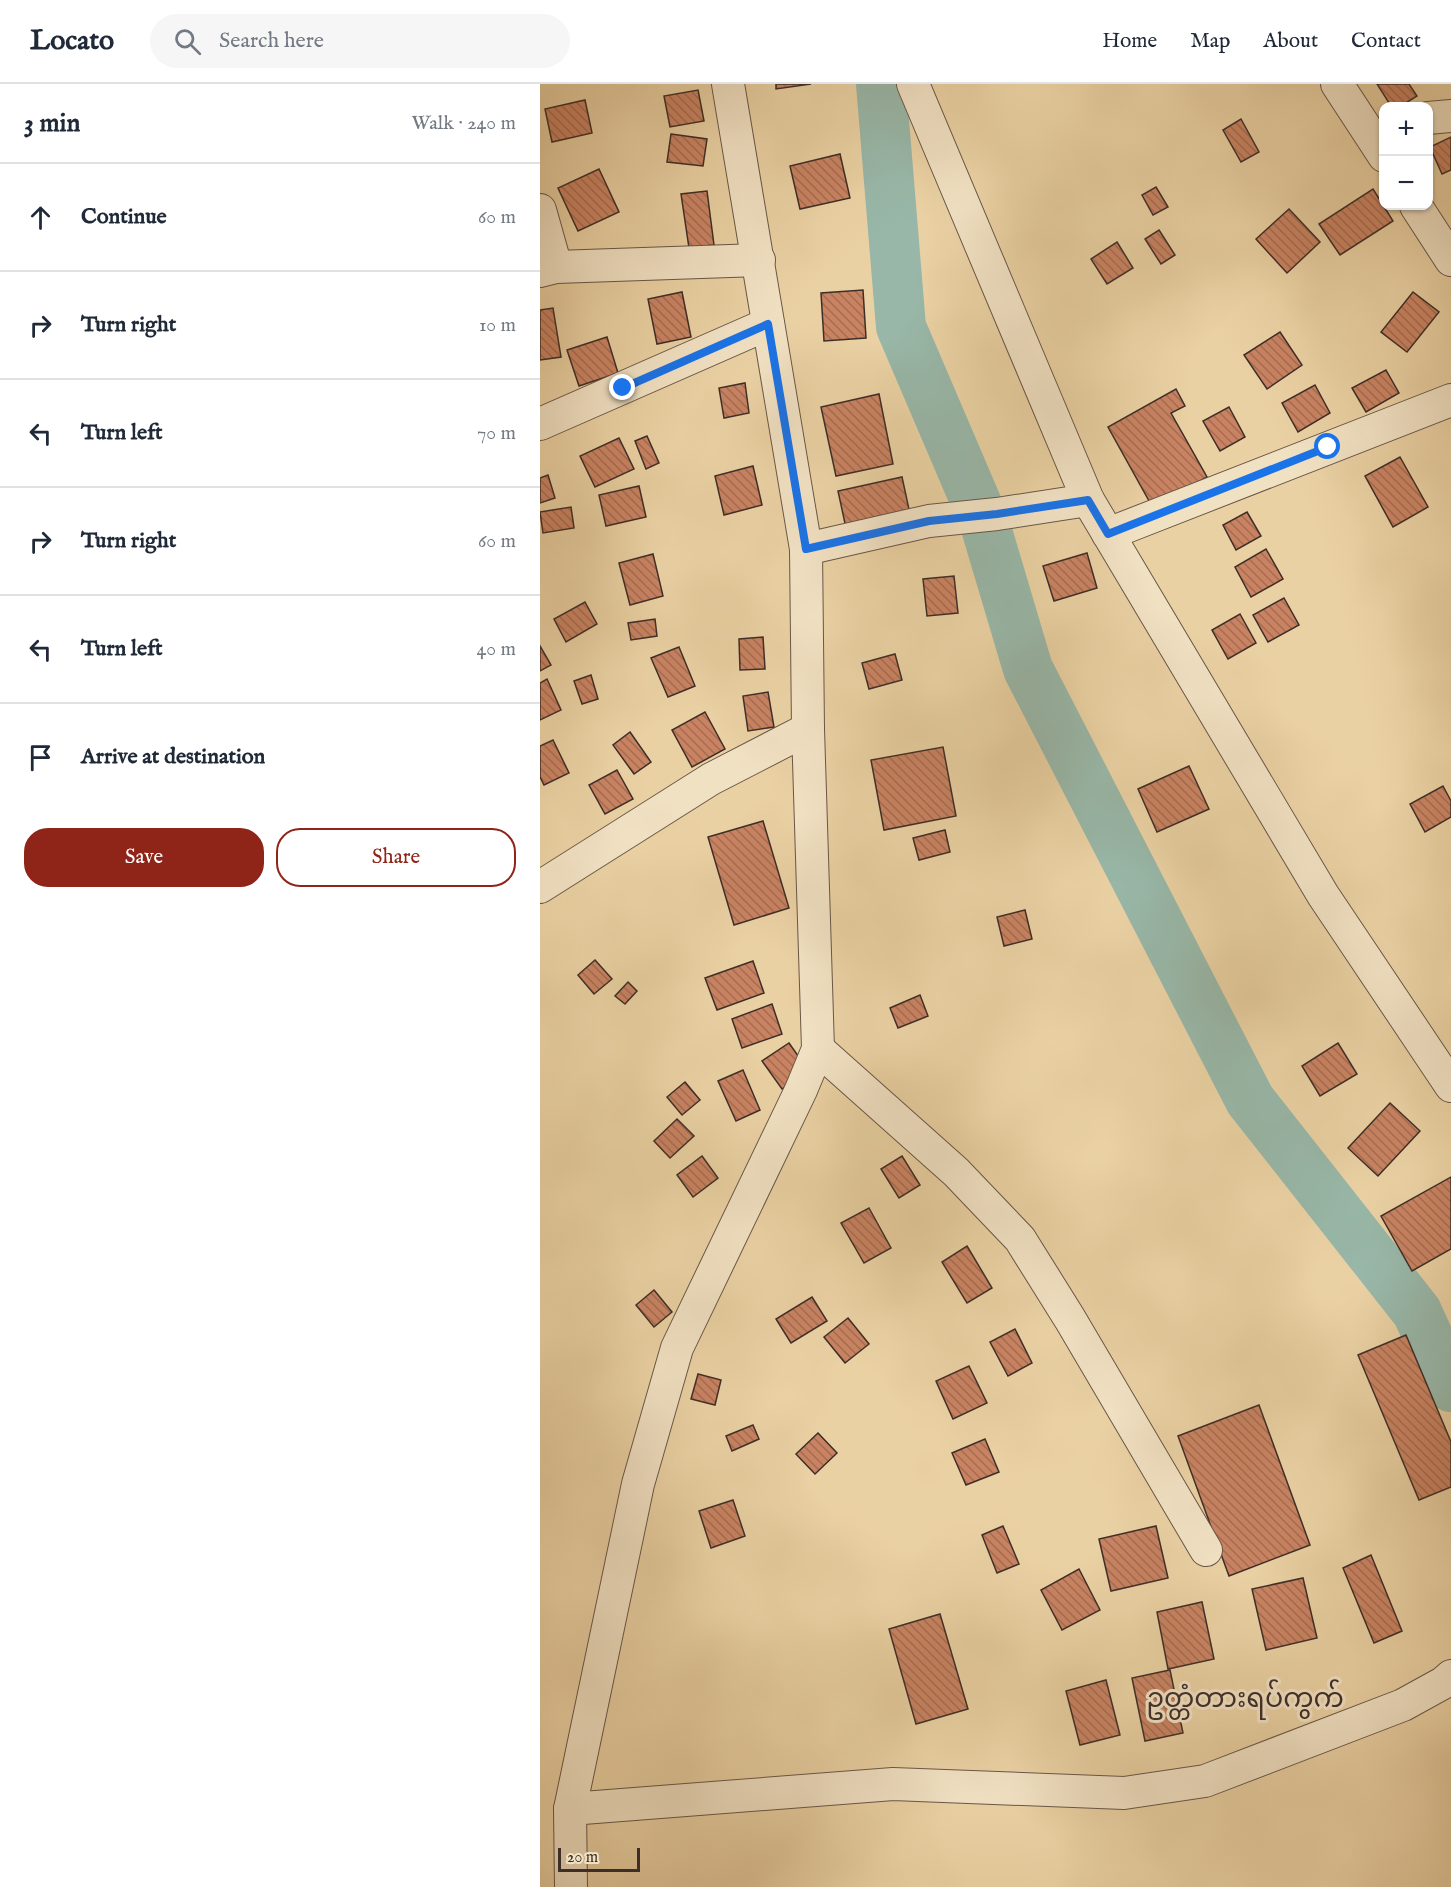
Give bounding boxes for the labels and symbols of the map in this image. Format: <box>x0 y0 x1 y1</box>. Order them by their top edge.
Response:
route end <box>609 374 635 400</box>
route start <box>1314 433 1340 459</box>
district label: ဥတ္တံတားရပ်ကွက် <box>1146 1679 1344 1720</box>
scale bar <box>558 1845 640 1872</box>

